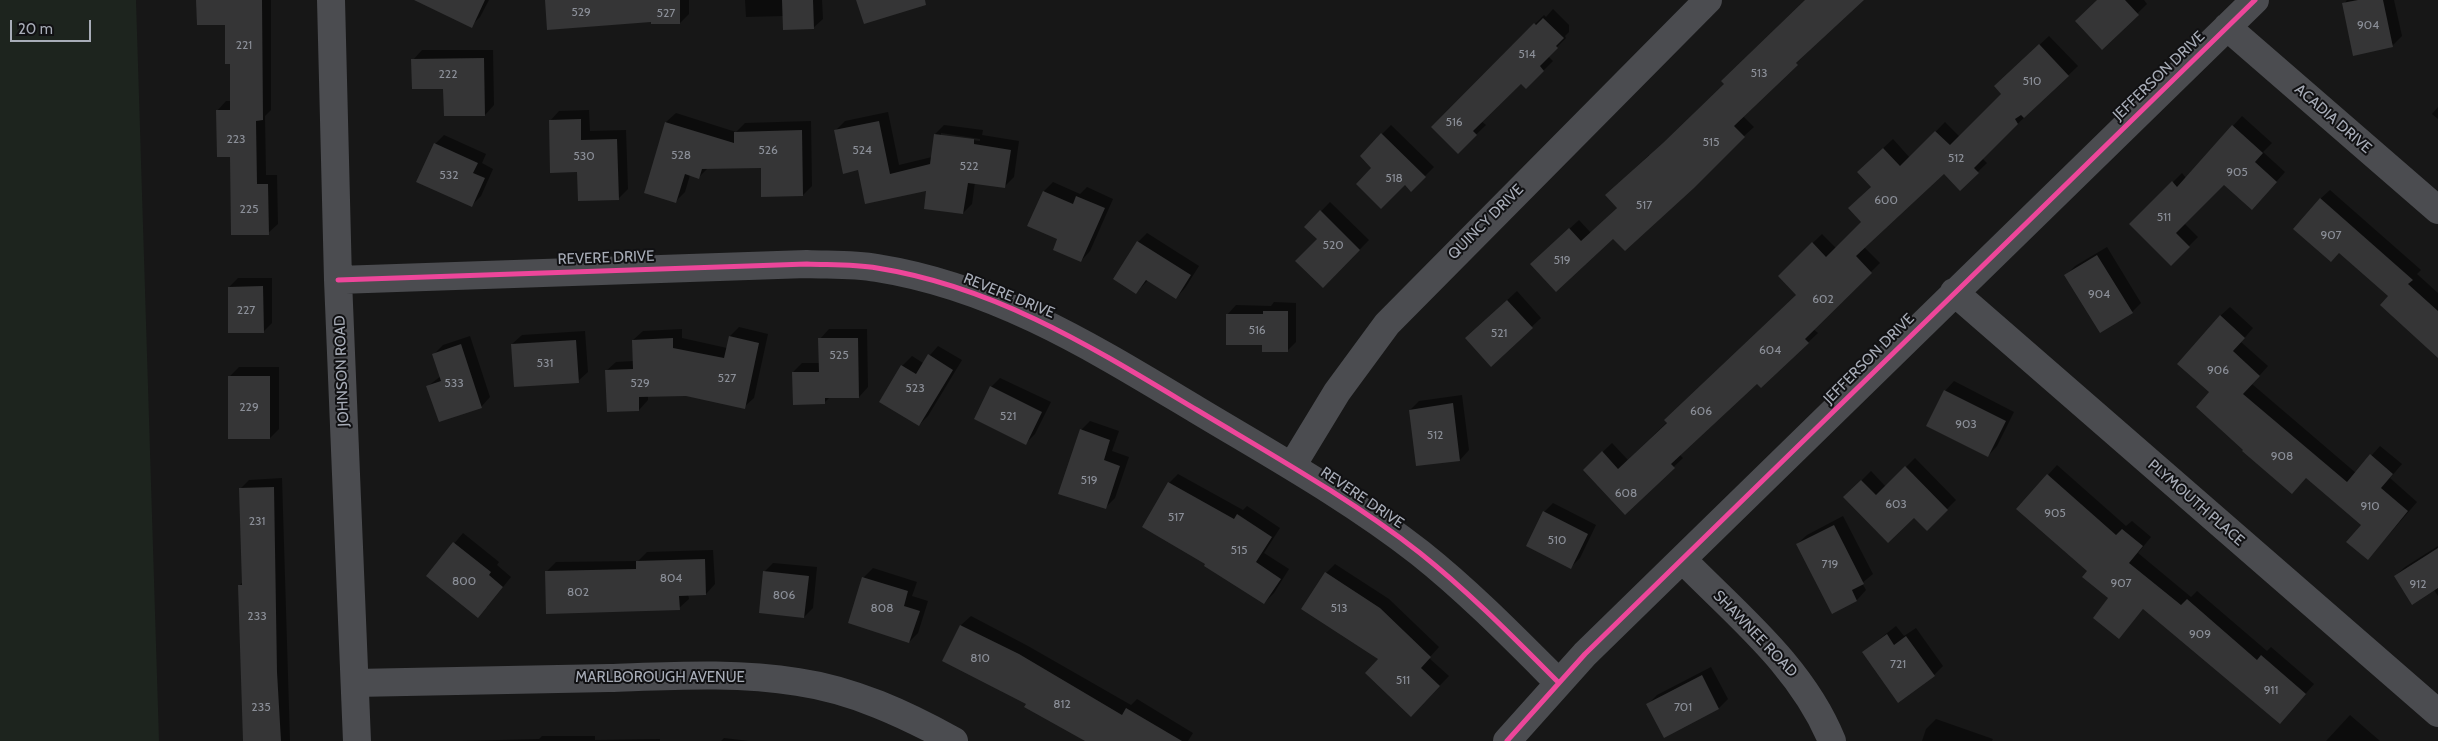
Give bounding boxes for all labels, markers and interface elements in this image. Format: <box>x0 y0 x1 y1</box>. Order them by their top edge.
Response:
house number: 529 <box>571 5 591 19</box>
house number: 527 <box>657 6 675 20</box>
scale bar <box>12 10 94 42</box>
house number: 904 <box>2357 18 2379 32</box>
text: 20 m <box>18 20 53 38</box>
street label: JEFFERSON DRIVE <box>2109 28 2209 124</box>
house number: 221 <box>236 38 252 52</box>
house number: 514 <box>1518 47 1536 61</box>
house number: 513 <box>1751 66 1767 80</box>
house number: 222 <box>439 67 457 81</box>
house number: 510 <box>2023 74 2041 88</box>
street label: ACADIA DRIVE <box>2291 81 2375 157</box>
house number: 516 <box>1445 115 1463 129</box>
house number: 223 <box>226 132 246 146</box>
house number: 515 <box>1703 135 1719 149</box>
house number: 526 <box>758 143 778 157</box>
house number: 524 <box>852 143 872 157</box>
house number: 528 <box>671 148 691 162</box>
house number: 530 <box>573 149 595 163</box>
house number: 512 <box>1948 151 1964 165</box>
house number: 522 <box>959 159 979 173</box>
house number: 905 <box>2226 165 2248 179</box>
house number: 532 <box>439 168 459 182</box>
house number: 518 <box>1385 171 1403 185</box>
street label: QUINCY DRIVE <box>1445 181 1527 263</box>
house number: 600 <box>1874 193 1898 207</box>
house number: 517 <box>1636 198 1652 212</box>
house number: 225 <box>239 202 259 216</box>
house number: 511 <box>2157 210 2171 224</box>
house number: 907 <box>2320 228 2342 242</box>
house number: 520 <box>1322 238 1344 252</box>
street label: REVERE DRIVE <box>557 247 655 269</box>
house number: 519 <box>1553 253 1571 267</box>
street label: REVERE DRIVE <box>961 270 1057 322</box>
house number: 904 <box>2088 287 2110 301</box>
house number: 602 <box>1812 292 1834 306</box>
house number: 227 <box>237 303 255 317</box>
street label: JEFFERSON DRIVE <box>1820 310 1918 408</box>
street label: JOHNSON ROAD <box>331 315 353 427</box>
house number: 516 <box>1248 323 1266 337</box>
house number: 521 <box>1491 326 1507 340</box>
house number: 604 <box>1759 343 1781 357</box>
house number: 525 <box>829 348 849 362</box>
house number: 531 <box>537 356 553 370</box>
house number: 906 <box>2207 363 2229 377</box>
house number: 527 <box>718 371 736 385</box>
house number: 533 <box>444 376 464 390</box>
house number: 529 <box>630 376 650 390</box>
house number: 523 <box>905 381 925 395</box>
house number: 229 <box>239 400 259 414</box>
house number: 606 <box>1690 404 1712 418</box>
house number: 521 <box>1000 409 1016 423</box>
house number: 903 <box>1955 417 1977 431</box>
house number: 512 <box>1427 428 1443 442</box>
house number: 908 <box>2271 449 2293 463</box>
street label: PLYMOUTH PLACE <box>2144 456 2248 550</box>
street label: REVERE DRIVE <box>1317 463 1407 533</box>
house number: 519 <box>1080 473 1098 487</box>
house number: 608 <box>1615 486 1637 500</box>
house number: 603 <box>1885 497 1907 511</box>
house number: 910 <box>2360 499 2380 513</box>
house number: 905 <box>2044 506 2066 520</box>
house number: 517 <box>1168 510 1184 524</box>
house number: 231 <box>249 514 265 528</box>
house number: 510 <box>1548 533 1566 547</box>
house number: 515 <box>1231 543 1247 557</box>
house number: 719 <box>1822 557 1838 571</box>
house number: 804 <box>660 571 682 585</box>
house number: 800 <box>452 574 476 588</box>
house number: 907 <box>2110 576 2132 590</box>
house number: 912 <box>2409 577 2427 591</box>
house number: 802 <box>567 585 589 599</box>
street label: SHAWNEE ROAD <box>1709 587 1801 681</box>
house number: 806 <box>773 588 795 602</box>
house number: 808 <box>871 601 893 615</box>
house number: 513 <box>1331 601 1347 615</box>
house number: 233 <box>247 609 267 623</box>
house number: 909 <box>2189 627 2211 641</box>
house number: 810 <box>970 651 990 665</box>
house number: 721 <box>1890 657 1906 671</box>
street label: MARLBOROUGH AVENUE <box>575 669 745 687</box>
house number: 511 <box>1396 673 1410 687</box>
house number: 911 <box>2264 683 2278 697</box>
house number: 812 <box>1053 697 1071 711</box>
house number: 235 <box>251 700 271 714</box>
house number: 701 <box>1674 700 1692 714</box>

